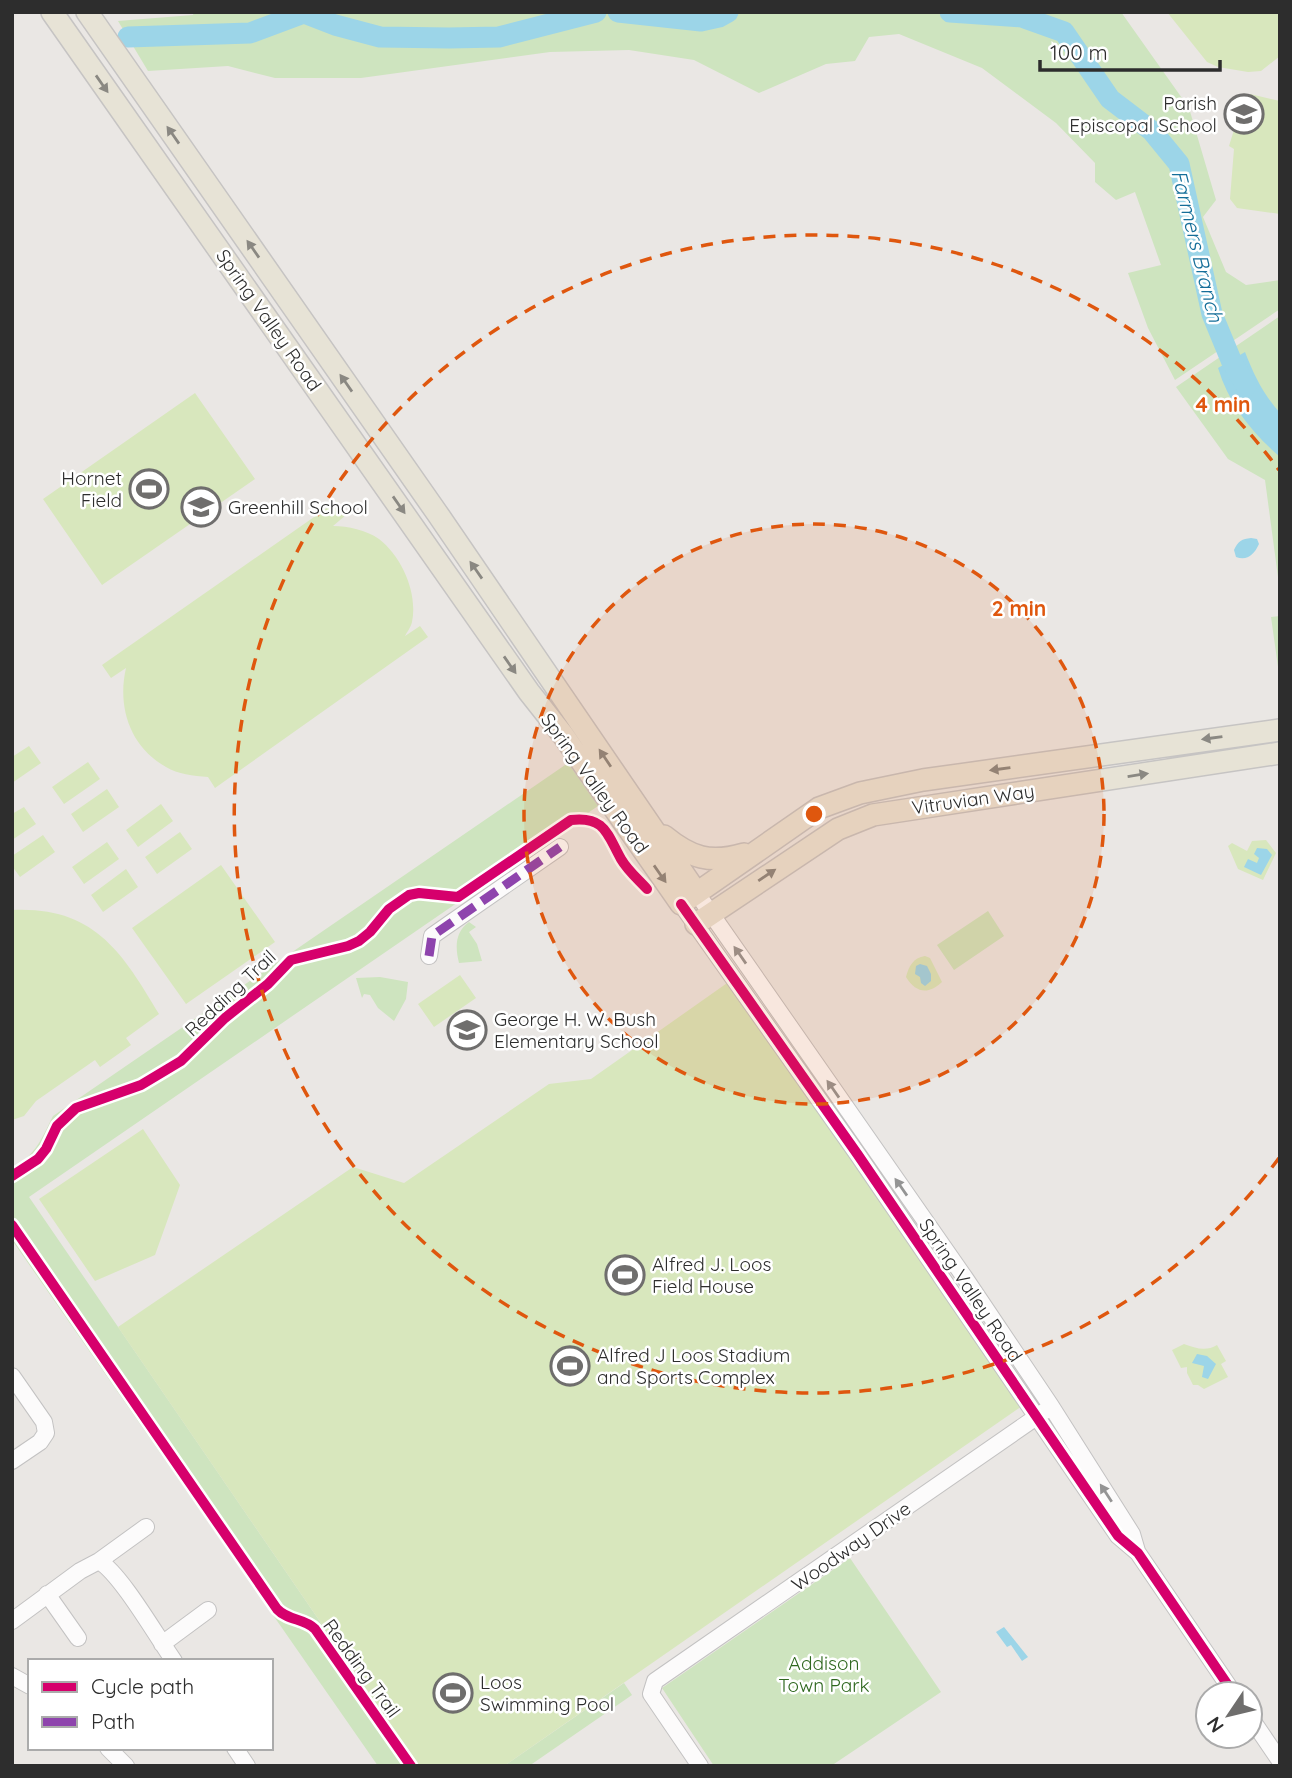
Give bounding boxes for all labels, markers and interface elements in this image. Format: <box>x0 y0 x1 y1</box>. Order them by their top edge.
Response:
scale bar <box>1040 28 1220 72</box>
text: 100 m <box>1050 39 1108 65</box>
one-way arrow <box>95 74 108 93</box>
place label: Parish Episcopal School <box>1069 91 1217 137</box>
school or university icon: Parish Episcopal School <box>1223 93 1265 135</box>
one-way arrow <box>166 126 180 144</box>
water label: Farmers Branch <box>1166 167 1230 326</box>
one-way arrow <box>246 240 260 258</box>
street label: Spring Valley Road <box>211 244 327 396</box>
one-way arrow <box>339 374 353 392</box>
text: 4 min <box>1195 391 1251 417</box>
place label: Hornet Field <box>61 466 122 512</box>
sports icon: Hornet Field <box>128 468 170 510</box>
school or university icon: Greenhill School <box>180 486 222 528</box>
place label: Greenhill School <box>228 495 368 519</box>
one-way arrow <box>392 496 406 514</box>
one-way arrow <box>469 561 483 579</box>
text: 2 min <box>992 595 1046 621</box>
one-way arrow <box>503 656 517 674</box>
street label: Spring Valley Road <box>536 708 654 858</box>
one-way arrow <box>1201 733 1223 744</box>
one-way arrow <box>599 748 612 767</box>
one-way arrow <box>989 764 1011 775</box>
one-way arrow <box>1128 769 1150 780</box>
street label: Vitruvian Way <box>910 779 1036 819</box>
centre of rings <box>802 802 826 826</box>
one-way arrow <box>653 865 667 883</box>
one-way arrow <box>758 869 777 882</box>
street label: Redding Trail <box>179 945 281 1041</box>
one-way arrow <box>733 946 747 964</box>
place label: George H. W. Bush Elementary School <box>494 1007 659 1053</box>
school or university icon: George H. W. Bush Elementary School <box>446 1009 488 1051</box>
one-way arrow <box>826 1080 840 1098</box>
one-way arrow <box>894 1178 908 1196</box>
street label: Spring Valley Road <box>914 1214 1028 1366</box>
place label: Alfred J. Loos Field House <box>652 1252 771 1298</box>
sports icon: Alfred J. Loos Field House <box>604 1254 646 1296</box>
place label: Alfred J Loos Stadium and Sports Complex <box>597 1343 790 1389</box>
sports icon: Alfred J Loos Stadium and Sports Complex <box>549 1345 591 1387</box>
one-way arrow <box>1100 1484 1113 1503</box>
street label: Woodway Drive <box>787 1496 915 1596</box>
street label: Redding Trail <box>318 1614 406 1722</box>
park label: Addison Town Park <box>778 1651 870 1697</box>
legend <box>28 1659 273 1750</box>
place label: Loos Swimming Pool <box>480 1670 614 1716</box>
sports icon: Loos Swimming Pool <box>432 1672 474 1714</box>
text: Cycle path <box>91 1673 194 1699</box>
north arrow <box>1194 1680 1264 1750</box>
text: Path <box>91 1708 135 1734</box>
text: N <box>1201 1712 1229 1737</box>

